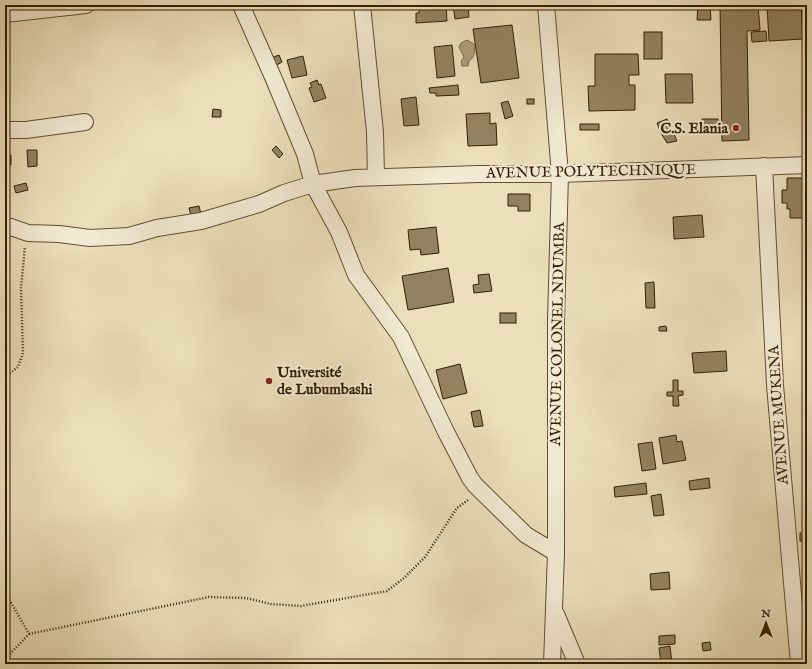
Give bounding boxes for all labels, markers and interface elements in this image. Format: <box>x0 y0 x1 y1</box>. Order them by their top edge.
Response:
place label: C.S. Elania <box>661 119 729 138</box>
marker: C.S. Elania <box>731 123 741 133</box>
street label: AVENUE POLYTECHNIQUE <box>485 160 696 183</box>
street label: AVENUE COLONEL NDUMBA <box>546 221 569 447</box>
street label: AVENUE MUKENA <box>764 344 793 486</box>
place label: Université de Lubumbashi <box>276 363 373 399</box>
marker: Université de Lubumbashi <box>264 376 274 386</box>
north arrow <box>746 603 786 643</box>
text: N <box>760 607 771 621</box>

